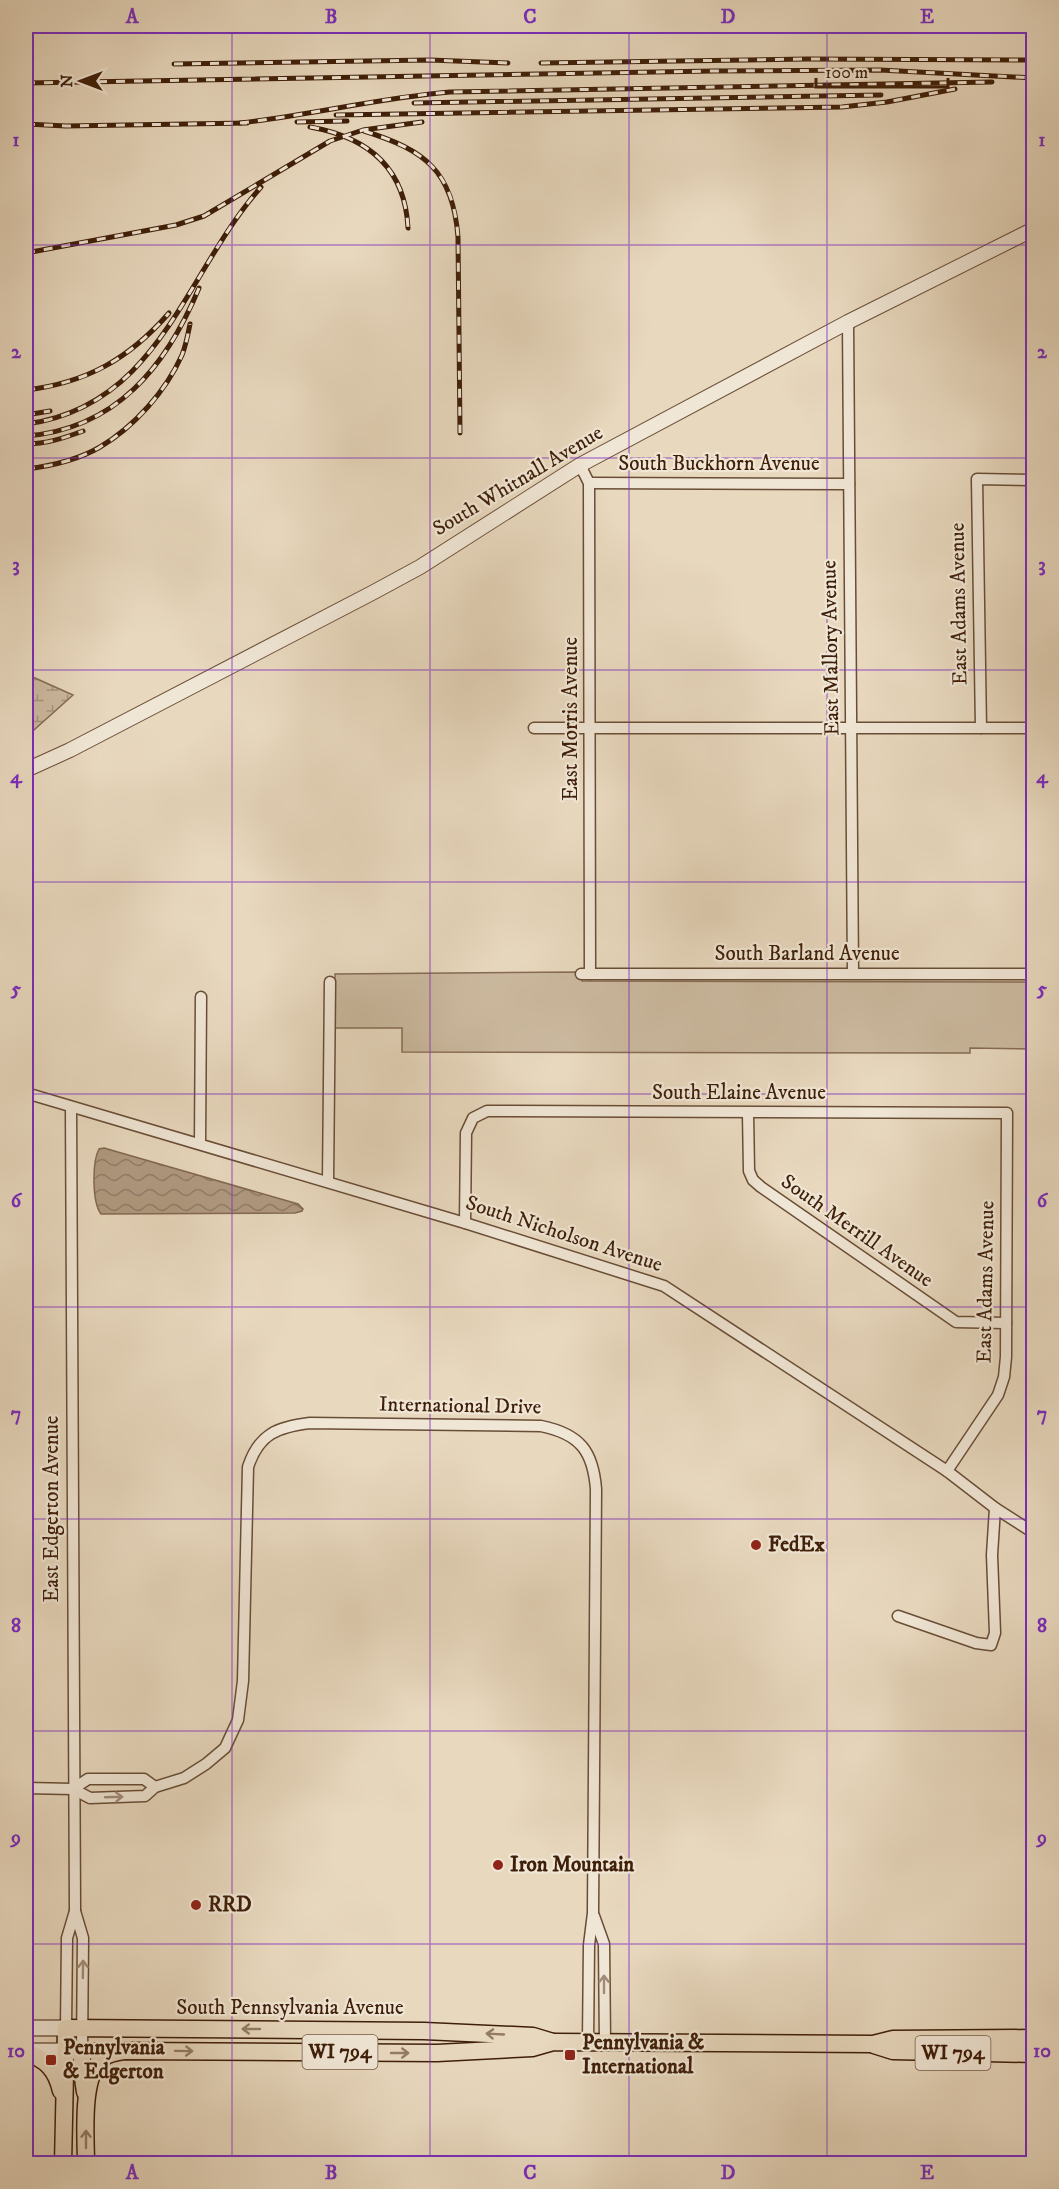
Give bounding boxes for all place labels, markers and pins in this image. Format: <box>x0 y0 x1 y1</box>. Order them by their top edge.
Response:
place label: FedEx <box>768 1532 825 1558</box>
marker: FedEx <box>749 1538 763 1552</box>
place label: Iron Mountain <box>510 1852 635 1878</box>
marker: Iron Mountain <box>491 1858 505 1872</box>
place label: RRD <box>208 1892 252 1918</box>
marker: RRD <box>189 1898 203 1912</box>
place label: Pennylvania & International <box>582 2030 704 2080</box>
place label: Pennylvania & Edgerton <box>63 2035 166 2085</box>
marker: Pennylvania & International <box>563 2048 577 2062</box>
marker: Pennylvania & Edgerton <box>44 2053 58 2067</box>

